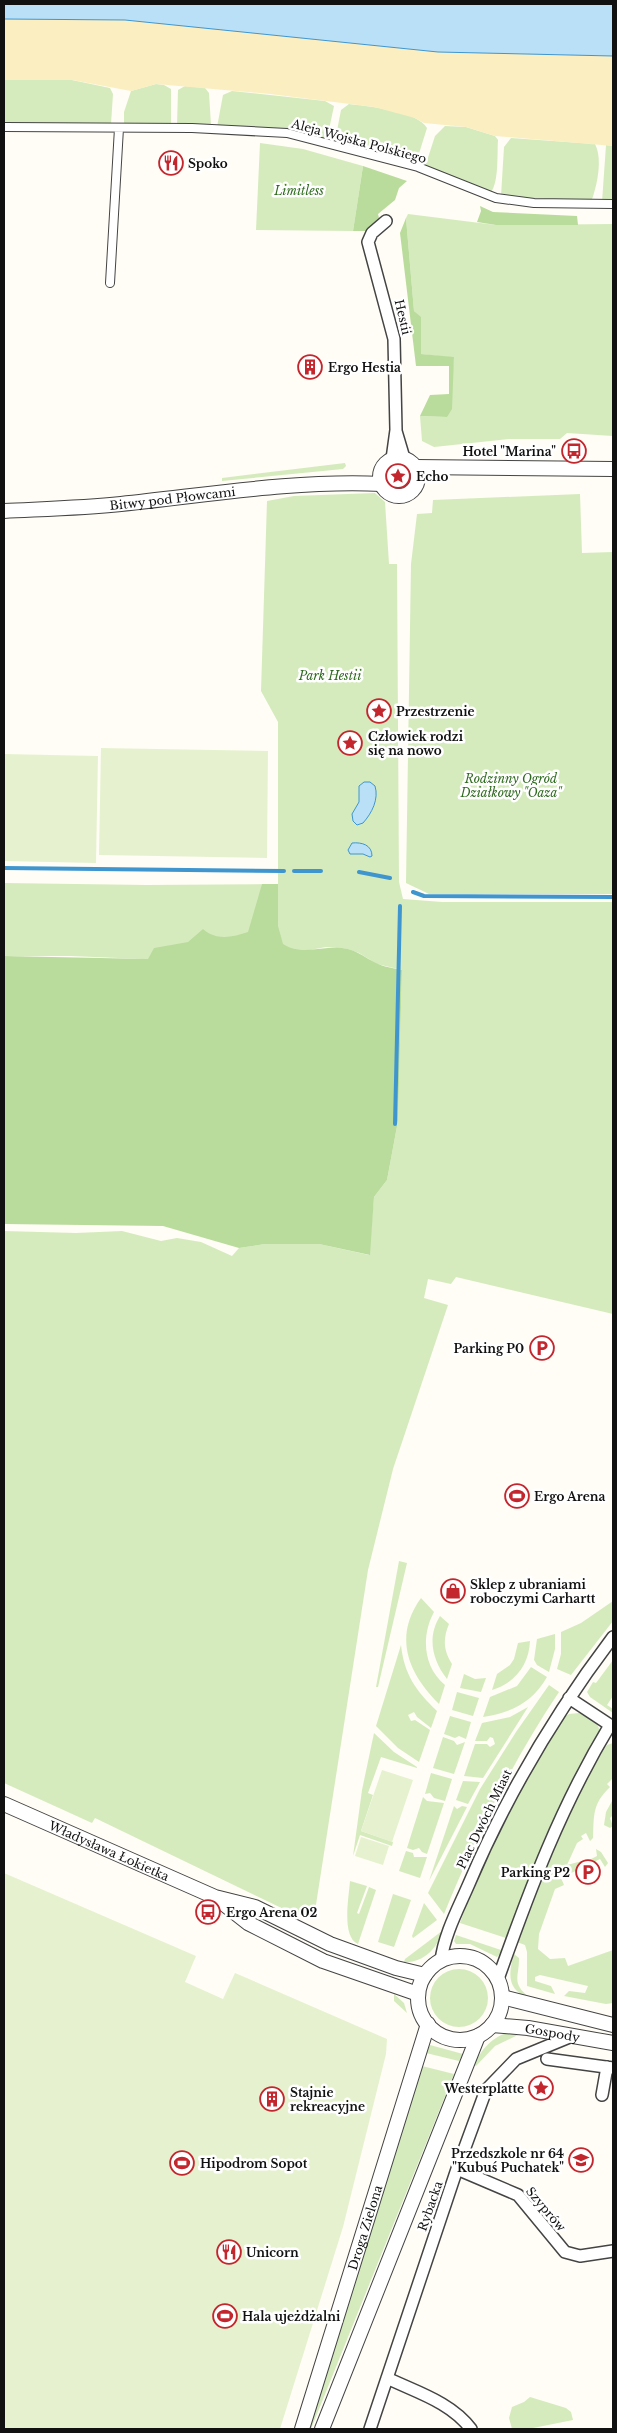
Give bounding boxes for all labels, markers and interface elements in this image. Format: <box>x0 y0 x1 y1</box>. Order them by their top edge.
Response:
street label: Aleja Wojska Polskiego <box>289 116 428 166</box>
restaurant icon: Spoko <box>158 150 184 176</box>
place label: Spoko <box>188 156 228 171</box>
park label: Limitless <box>273 183 324 198</box>
street label: Hestii <box>392 298 414 336</box>
building icon: Ergo Hestia <box>297 354 323 380</box>
place label: Ergo Hestia <box>328 360 401 375</box>
bus stop icon: Hotel "Marina" <box>561 438 587 464</box>
place label: Hotel "Marina" <box>463 444 556 459</box>
place icon: Echo <box>385 463 411 489</box>
place label: Echo <box>416 469 449 484</box>
street label: Bitwy pod Płowcami <box>109 483 236 513</box>
park label: Park Hestii <box>298 668 362 683</box>
place icon: Przestrzenie <box>366 698 392 724</box>
place label: Przestrzenie <box>396 704 474 719</box>
place label: Człowiek rodzi się na nowo <box>368 729 464 758</box>
place icon: Człowiek rodzi się na nowo <box>337 730 363 756</box>
park label: Rodzinny Ogród Działkowy "Oaza" <box>460 771 563 800</box>
parking icon: Parking P0 <box>529 1335 555 1361</box>
place label: Parking P0 <box>454 1341 524 1356</box>
sports icon: Ergo Arena <box>504 1483 530 1509</box>
place label: Ergo Arena <box>534 1489 605 1504</box>
place label: Sklep z ubraniami roboczymi Carhartt <box>470 1577 596 1606</box>
shop icon: Sklep z ubraniami roboczymi Carhartt <box>440 1578 466 1604</box>
street label: Plac Dwóch Miast <box>453 1766 515 1871</box>
street label: Władysława Łokietka <box>46 1817 172 1884</box>
parking icon: Parking P2 <box>575 1859 601 1885</box>
place label: Parking P2 <box>501 1865 570 1880</box>
bus stop icon: Ergo Arena 02 <box>195 1899 221 1925</box>
place label: Ergo Arena 02 <box>226 1905 318 1920</box>
street label: Gospody <box>524 2020 581 2045</box>
place icon: Westerplatte <box>528 2075 554 2101</box>
place label: Westerplatte <box>443 2081 524 2096</box>
place label: Stajnie rekreacyjne <box>290 2085 365 2114</box>
building icon: Stajnie rekreacyjne <box>259 2086 285 2112</box>
place label: Przedszkole nr 64 "Kubuś Puchatek" <box>451 2146 564 2175</box>
school or university icon: Przedszkole nr 64 "Kubuś Puchatek" <box>568 2147 594 2173</box>
sports icon: Hipodrom Sopot <box>169 2150 195 2176</box>
place label: Hipodrom Sopot <box>200 2156 308 2171</box>
street label: Rybacka <box>414 2179 446 2233</box>
street label: Droga Zielona <box>344 2183 385 2272</box>
street label: Szyprów <box>523 2184 569 2235</box>
restaurant icon: Unicorn <box>216 2239 242 2265</box>
place label: Unicorn <box>246 2245 299 2260</box>
sports icon: Hala ujeżdżalni <box>212 2303 238 2329</box>
place label: Hala ujeżdżalni <box>242 2309 341 2324</box>

